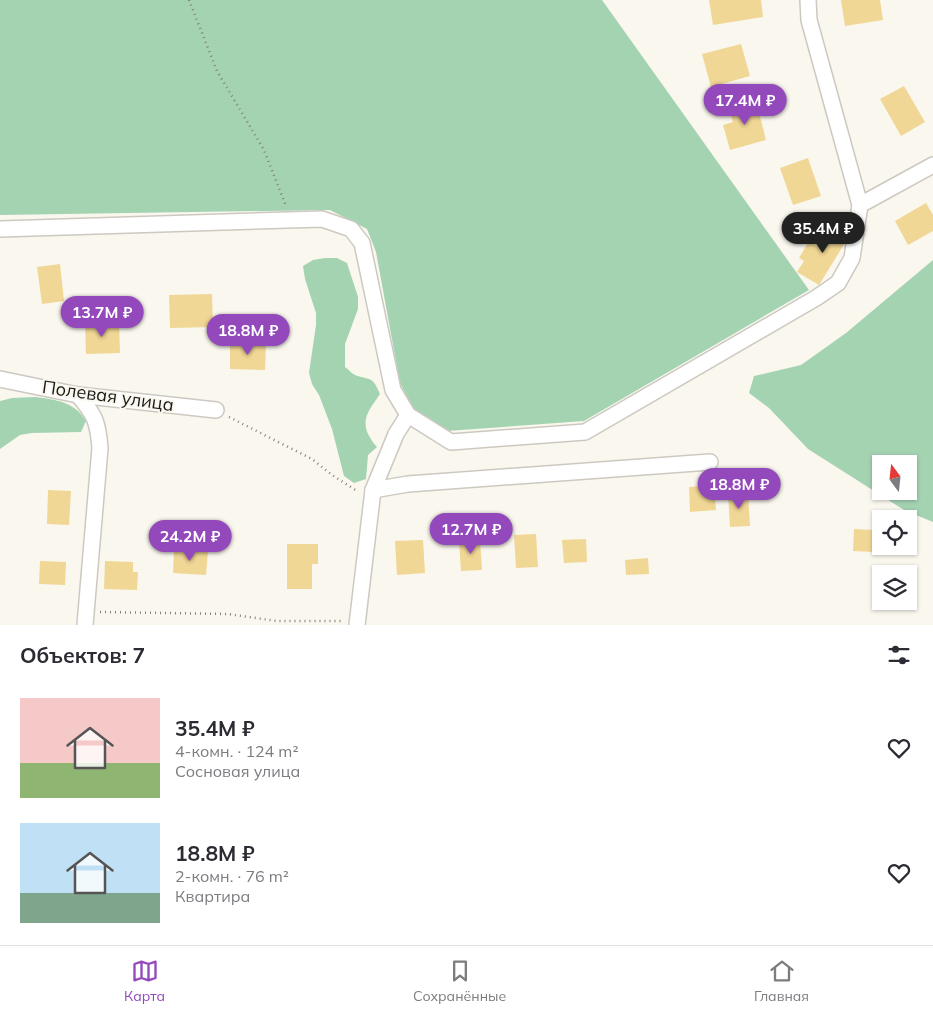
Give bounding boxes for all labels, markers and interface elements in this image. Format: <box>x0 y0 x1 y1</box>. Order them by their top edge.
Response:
pin: 17.4M ₽ <box>699 84 791 126</box>
text: 17.4M ₽ <box>715 90 775 110</box>
pin: 35.4M ₽ <box>777 212 869 254</box>
text: 35.4M ₽ <box>793 218 853 238</box>
pin: 13.7M ₽ <box>56 296 148 338</box>
text: 13.7M ₽ <box>72 302 132 322</box>
pin: 18.8M ₽ <box>202 314 294 356</box>
text: 18.8M ₽ <box>218 320 278 340</box>
street label: Полевая улица <box>41 375 175 416</box>
north arrow <box>872 455 918 500</box>
map controls <box>872 455 917 610</box>
pin: 18.8M ₽ <box>693 468 785 510</box>
text: 18.8M ₽ <box>709 474 769 494</box>
button: locate <box>872 510 917 555</box>
pin: 12.7M ₽ <box>425 512 517 555</box>
text: 12.7M ₽ <box>441 519 501 539</box>
pin: 24.2M ₽ <box>144 520 236 562</box>
text: 24.2M ₽ <box>160 526 220 546</box>
button: layers <box>872 565 917 610</box>
icon: filters <box>885 641 913 669</box>
text: Объектов: 7 <box>20 642 145 668</box>
text: 35.4M ₽ <box>175 715 255 741</box>
icon: home <box>60 718 120 778</box>
icon: heart <box>885 734 913 762</box>
text: 4-комн. · 124 m² <box>175 741 299 761</box>
text: Сосновая улица <box>175 761 300 781</box>
text: 18.8M ₽ <box>175 840 255 866</box>
icon: home <box>60 843 120 903</box>
icon: heart <box>885 859 913 887</box>
text: 2-комн. · 76 m² <box>175 866 289 886</box>
text: Квартира <box>175 886 250 906</box>
tab: Карта <box>124 957 165 1005</box>
tab: Сохранённые <box>413 957 506 1005</box>
tab: Главная <box>754 957 809 1005</box>

